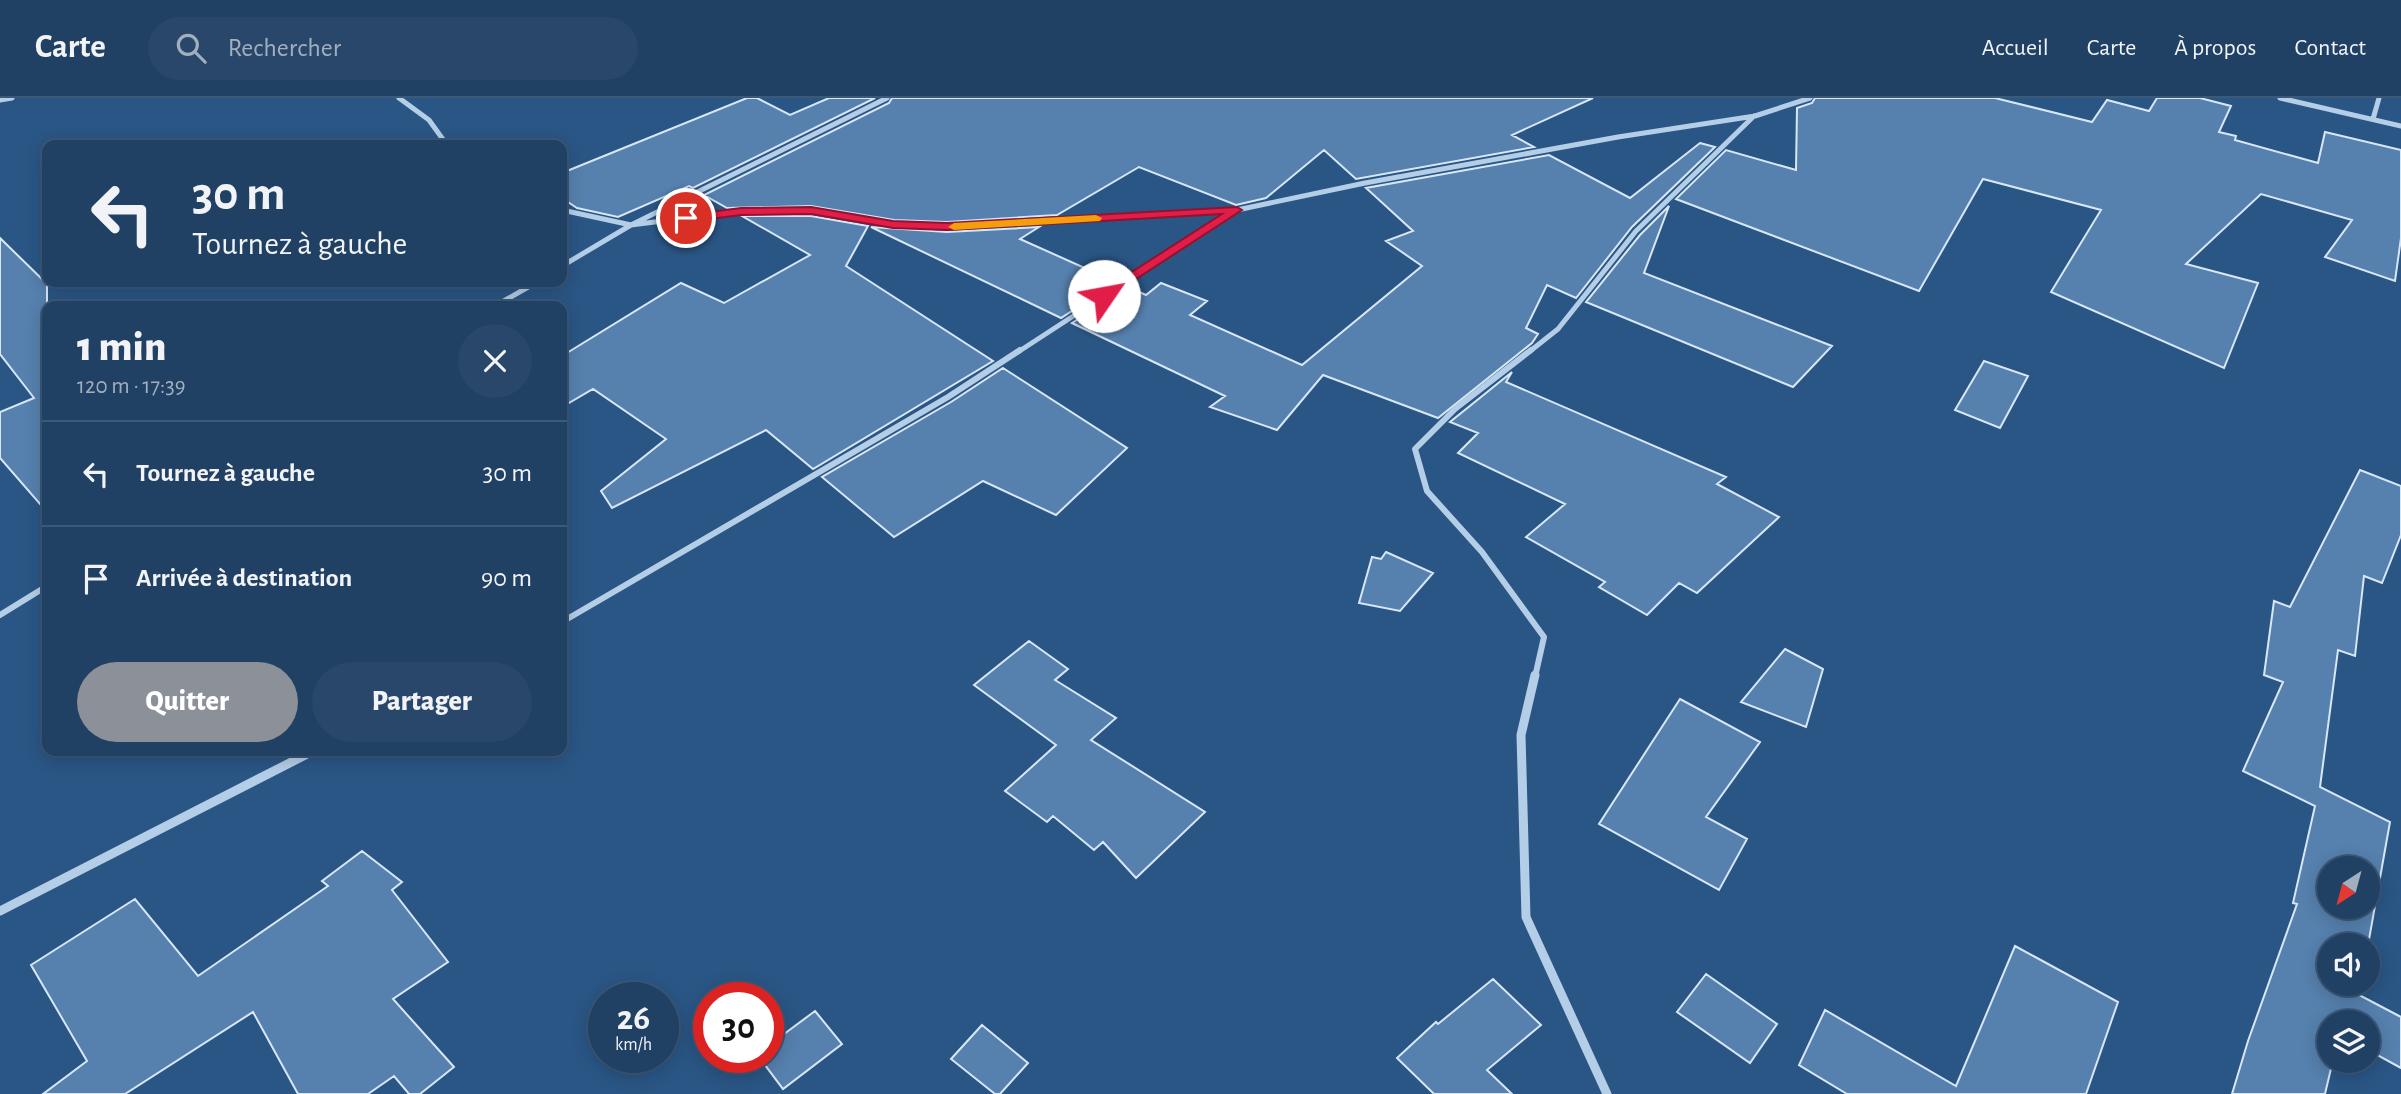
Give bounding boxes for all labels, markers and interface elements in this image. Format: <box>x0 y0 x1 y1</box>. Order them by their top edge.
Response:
search box <box>148 17 638 80</box>
icon: search <box>172 29 210 67</box>
text: Carte <box>35 31 106 64</box>
text: Rechercher <box>228 35 341 61</box>
text: Accueil <box>1982 36 2049 60</box>
text: Carte <box>2087 36 2136 60</box>
text: À propos <box>2174 36 2256 60</box>
text: Contact <box>2294 36 2366 60</box>
icon: left <box>77 168 168 259</box>
text: 30 m <box>192 170 286 219</box>
pin <box>656 188 716 248</box>
icon: arrive <box>667 199 705 237</box>
text: Tournez à gauche <box>192 228 407 260</box>
position arrow <box>1067 259 1141 333</box>
button: close <box>458 324 532 398</box>
text: 1 min <box>77 326 166 368</box>
text: 120 m · 17:39 <box>77 375 186 398</box>
icon: left <box>77 455 115 493</box>
text: Tournez à gauche <box>136 460 315 486</box>
text: 30 m <box>482 460 532 486</box>
icon: arrive <box>77 560 115 598</box>
text: Arrivée à destination <box>136 565 352 591</box>
text: 90 m <box>481 565 532 591</box>
button: Quitter <box>77 662 298 742</box>
button: Partager <box>312 662 532 742</box>
north arrow <box>2317 856 2380 919</box>
map controls <box>2317 856 2380 1073</box>
button: sound <box>2317 933 2380 996</box>
speed limit sign: 30 <box>693 982 784 1073</box>
text: 26 <box>617 1001 650 1036</box>
button: layers <box>2317 1010 2380 1073</box>
text: km/h <box>615 1036 652 1054</box>

